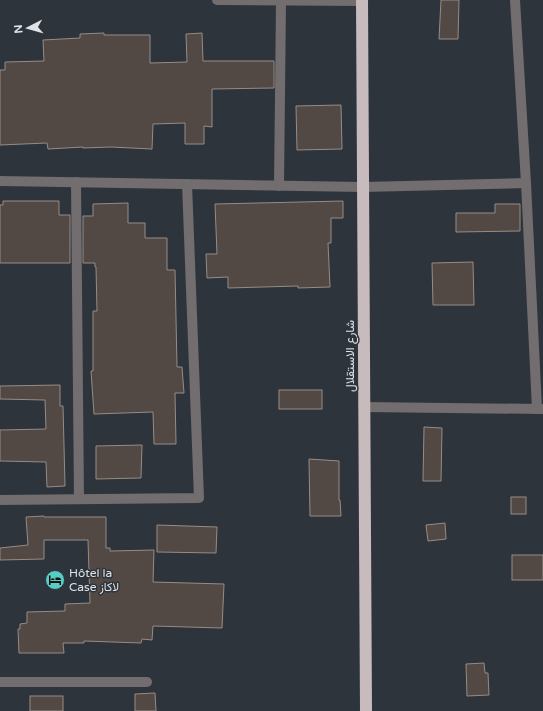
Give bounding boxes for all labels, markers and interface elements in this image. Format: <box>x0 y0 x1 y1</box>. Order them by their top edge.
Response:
north arrow <box>8 8 48 48</box>
text: N <box>12 24 25 34</box>
street label: شارع الاستقلال <box>343 320 359 392</box>
place label: Hôtel la Case لاكاز <box>69 566 119 595</box>
hotel icon: Hôtel la Case لاكاز <box>44 569 66 591</box>

